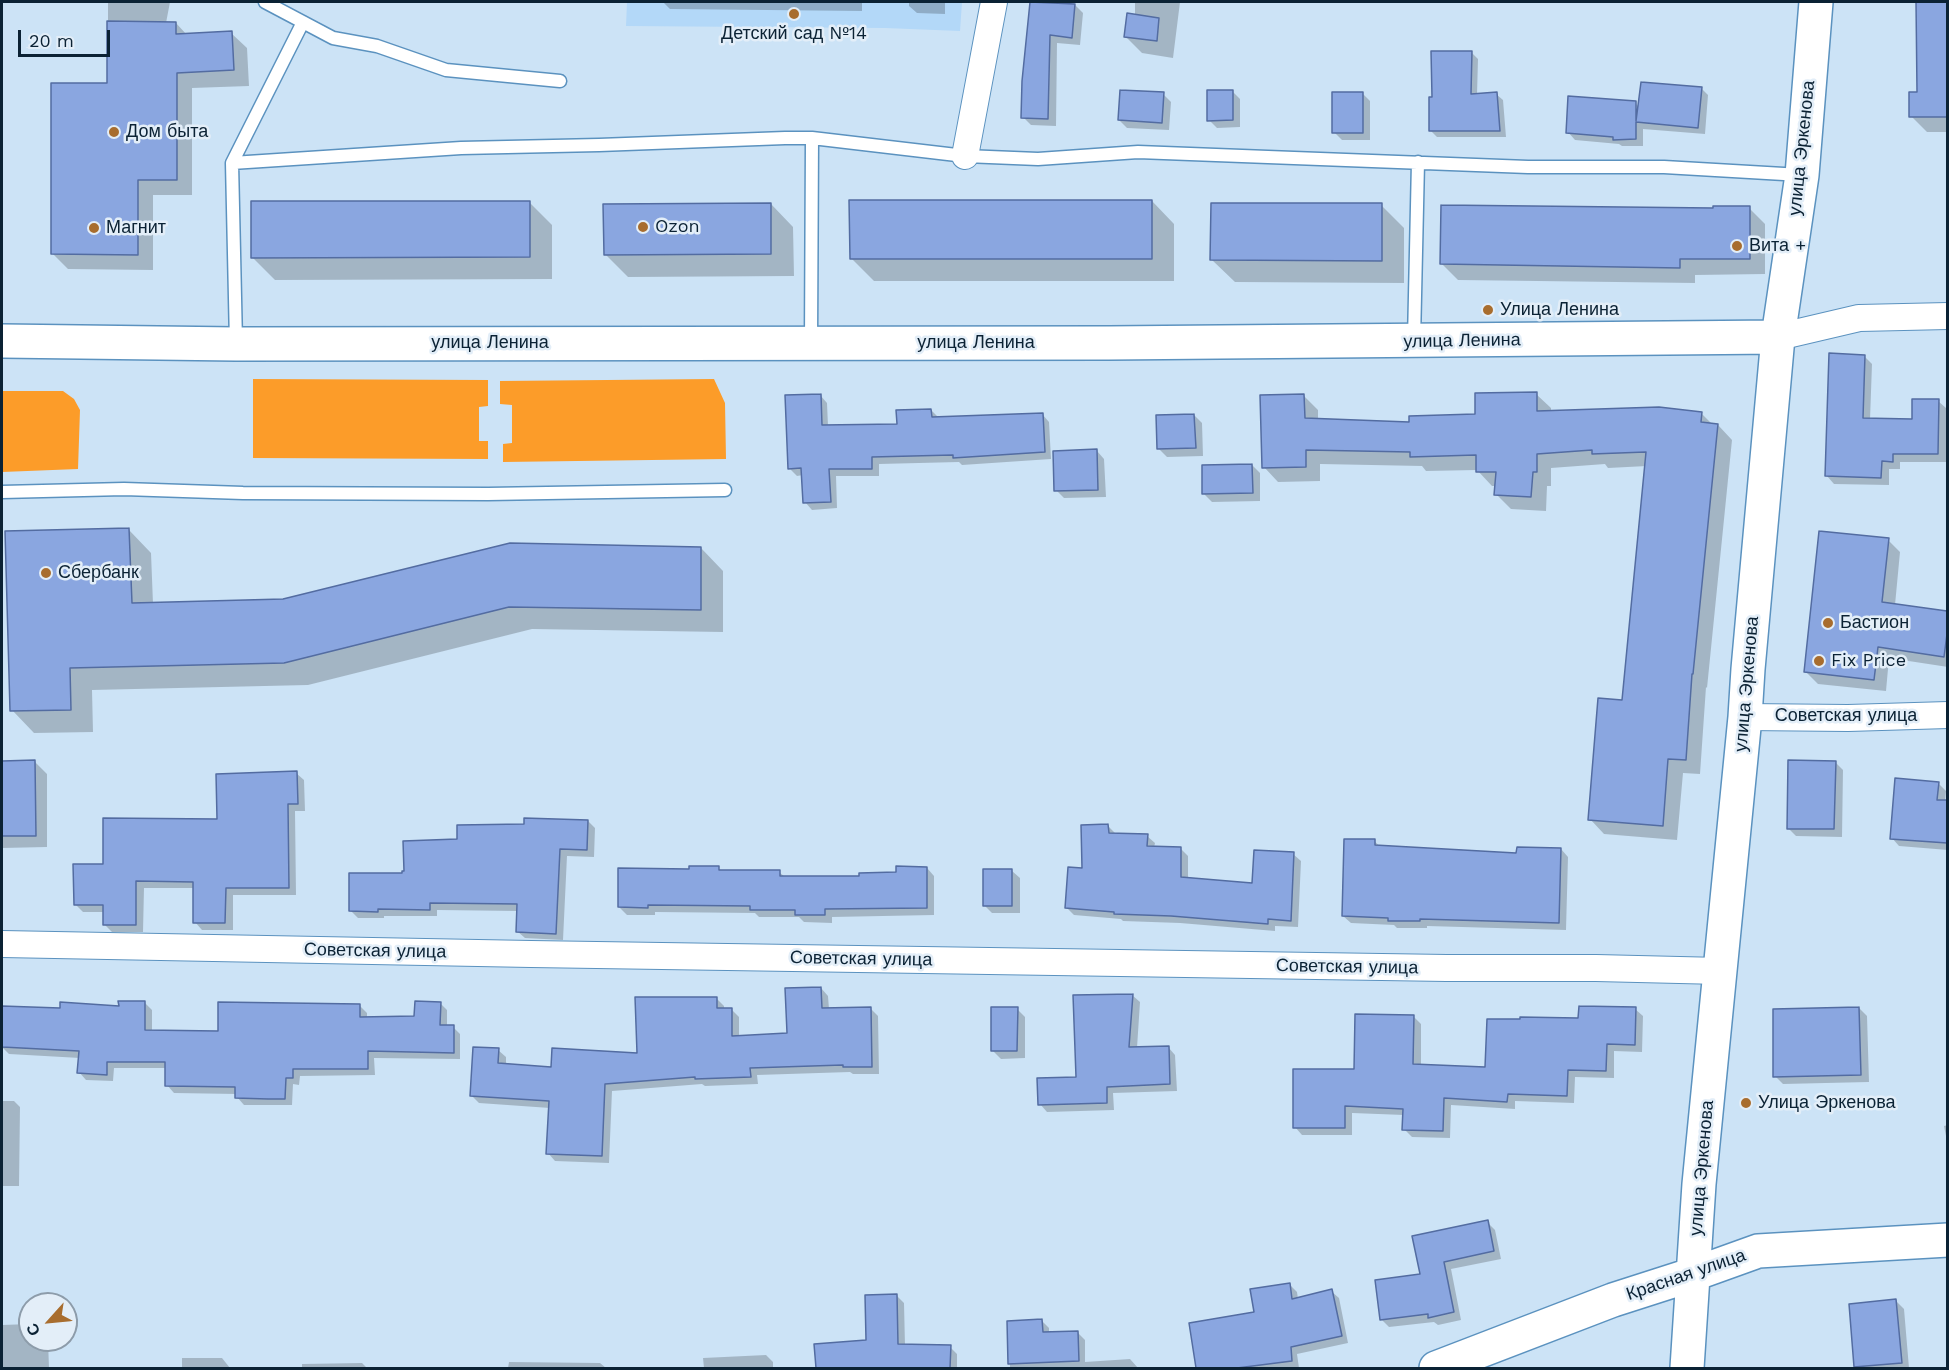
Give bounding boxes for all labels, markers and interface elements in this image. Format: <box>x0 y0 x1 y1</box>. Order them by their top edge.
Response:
marker: Детский сад №14 <box>787 7 801 21</box>
scale bar <box>21 18 112 56</box>
place label: Детский сад №14 <box>721 23 867 45</box>
text: 20 m <box>29 30 74 51</box>
street label: улица Эркенова <box>1784 79 1820 217</box>
place label: Дом быта <box>126 121 208 143</box>
marker: Дом быта <box>107 125 121 139</box>
place label: Ozon <box>655 216 700 238</box>
place label: Магнит <box>106 217 166 239</box>
marker: Ozon <box>636 220 650 234</box>
marker: Магнит <box>87 221 101 235</box>
place label: Вита + <box>1749 235 1806 257</box>
marker: Вита + <box>1730 239 1744 253</box>
place label: Улица Ленина <box>1500 299 1619 321</box>
marker: Улица Ленина <box>1481 303 1495 317</box>
street label: улица Ленина <box>1403 329 1521 353</box>
street label: улица Ленина <box>431 332 549 354</box>
street label: улица Ленина <box>917 332 1035 354</box>
place label: Сбербанк <box>58 562 139 584</box>
marker: Сбербанк <box>39 566 53 580</box>
place label: Бастион <box>1840 612 1909 634</box>
street label: улица Эркенова <box>1730 615 1764 753</box>
marker: Бастион <box>1821 616 1835 630</box>
place label: Fix Price <box>1831 650 1906 672</box>
marker: Fix Price <box>1812 654 1826 668</box>
street label: Советская улица <box>1775 705 1917 727</box>
street label: Советская улица <box>304 939 446 963</box>
street label: Советская улица <box>790 947 932 971</box>
street label: Советская улица <box>1276 955 1418 979</box>
place label: Улица Эркенова <box>1758 1092 1896 1114</box>
marker: Улица Эркенова <box>1739 1096 1753 1110</box>
street label: улица Эркенова <box>1685 1099 1719 1237</box>
street label: Красная улица <box>1623 1244 1749 1306</box>
north arrow <box>18 1292 78 1352</box>
text: С <box>22 1320 44 1339</box>

